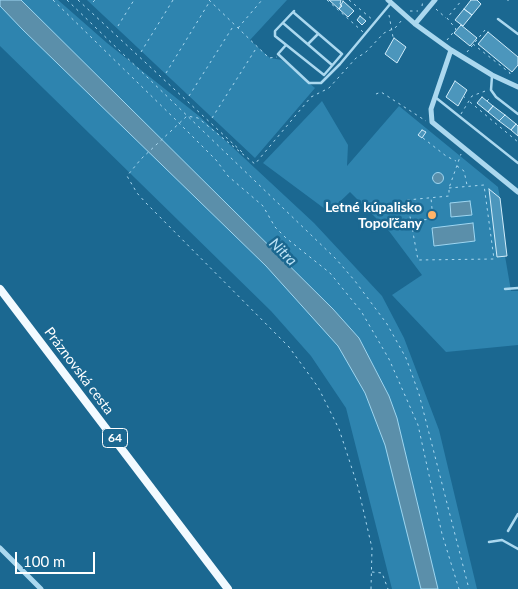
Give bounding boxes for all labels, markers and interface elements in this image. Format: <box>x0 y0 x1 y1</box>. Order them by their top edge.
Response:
place label: Letné kúpalisko Topoľčany <box>325 199 422 232</box>
marker: Letné kúpalisko Topoľčany <box>426 209 438 221</box>
water label: Nitra <box>265 234 301 270</box>
street label: Práznovská cesta <box>41 324 117 418</box>
road number: 64 <box>102 428 128 448</box>
scale bar <box>18 542 98 574</box>
text: 100 m <box>23 552 65 570</box>

